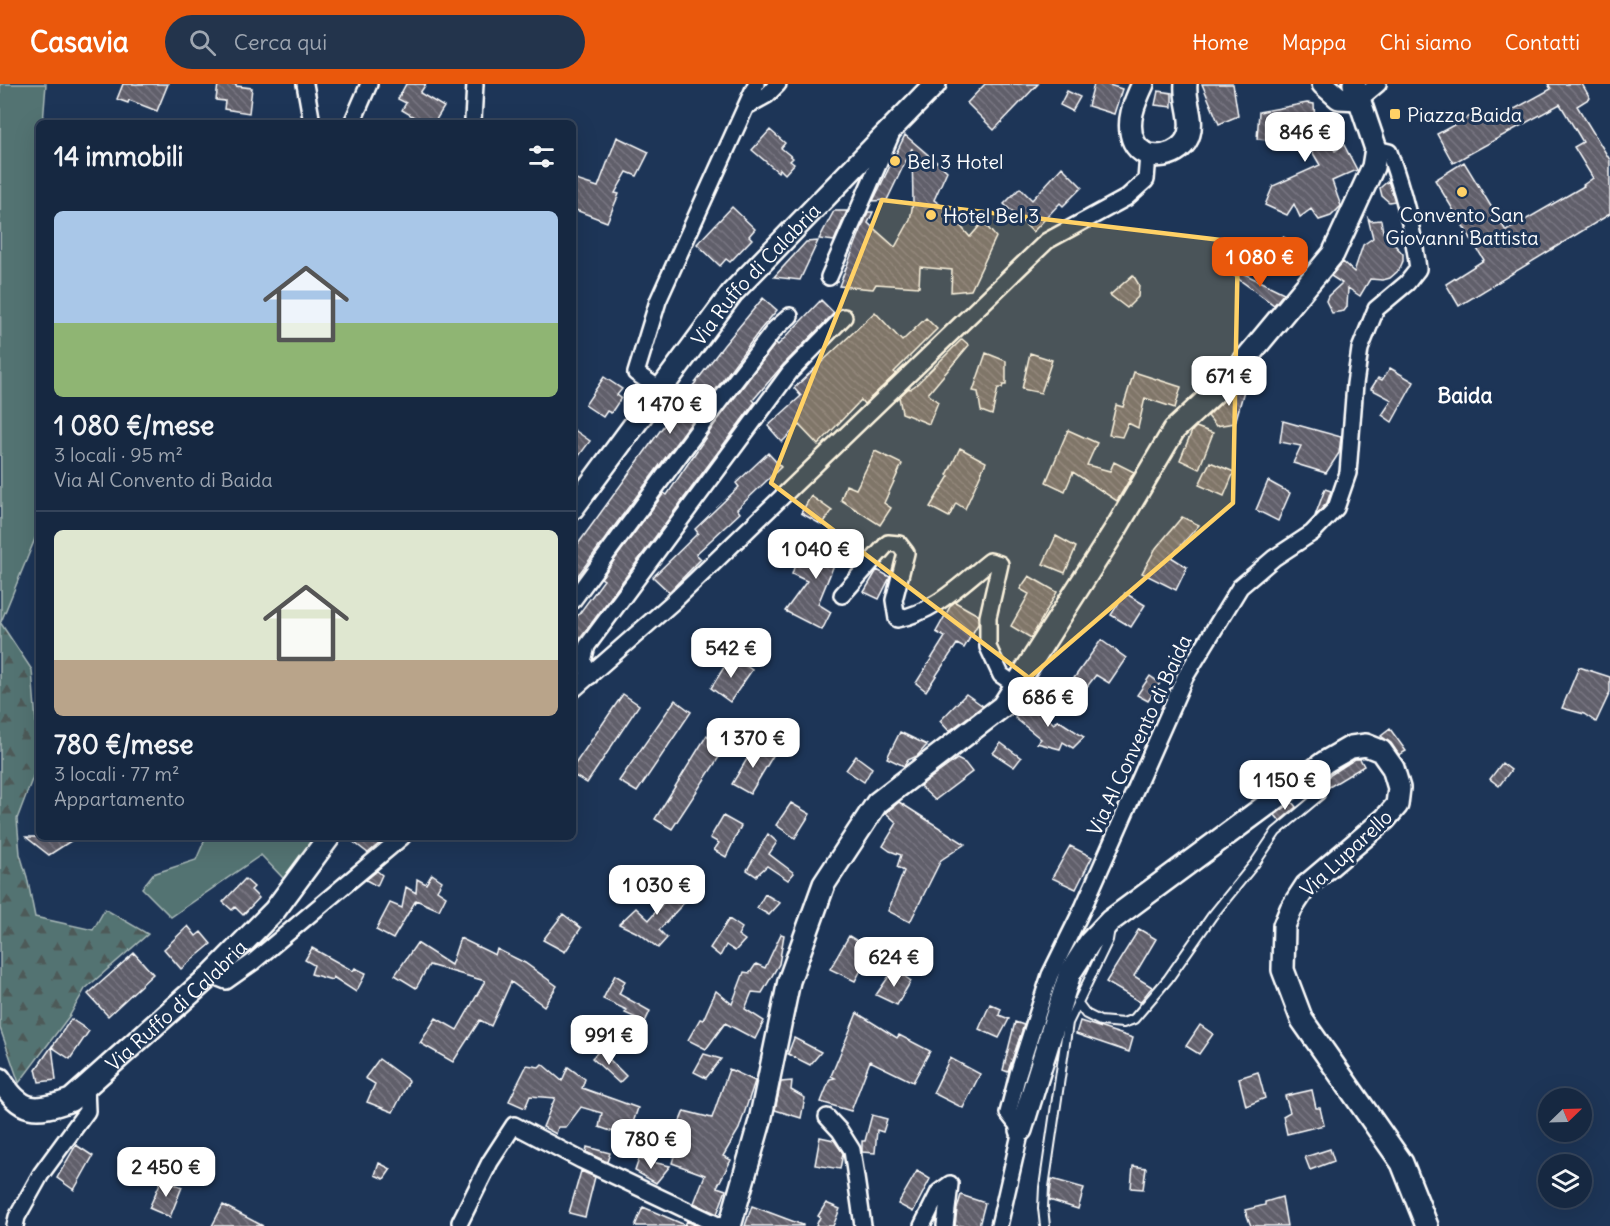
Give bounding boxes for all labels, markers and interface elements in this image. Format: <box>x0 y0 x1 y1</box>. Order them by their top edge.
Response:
search box <box>165 15 585 69</box>
text: Casavia <box>30 24 129 60</box>
icon: search <box>186 26 219 59</box>
text: Cerca qui <box>234 28 327 56</box>
text: Home <box>1192 29 1249 56</box>
text: Mappa <box>1282 29 1347 56</box>
text: Chi siamo <box>1380 29 1472 56</box>
text: Contatti <box>1505 29 1580 56</box>
place label: Piazza Baida <box>1407 102 1522 127</box>
marker: Piazza Baida <box>1388 107 1402 121</box>
pin: 846 € <box>1263 112 1347 163</box>
text: 846 € <box>1279 119 1331 144</box>
text: 14 immobili <box>54 140 183 173</box>
icon: filters <box>525 140 558 173</box>
place label: Bel 3 Hotel <box>907 149 1003 174</box>
marker: Bel 3 Hotel <box>888 154 902 168</box>
marker: Convento San Giovanni Battista <box>1455 185 1469 199</box>
street label: Via Ruffo di Calabria <box>685 197 825 350</box>
place label: Convento San Giovanni Battista <box>1385 202 1539 250</box>
place label: Hotel Bel 3 <box>943 203 1039 228</box>
marker: Hotel Bel 3 <box>924 208 938 222</box>
pin: 1 080 € <box>1205 237 1315 288</box>
text: 1 080 € <box>1226 244 1294 269</box>
icon: home <box>252 250 360 358</box>
pin: 671 € <box>1187 356 1271 407</box>
text: 671 € <box>1206 363 1252 388</box>
district label: Baida <box>1438 382 1492 409</box>
pin: 1 470 € <box>615 384 725 435</box>
text: 1 470 € <box>638 391 702 416</box>
text: 1 080 €/mese <box>54 409 214 442</box>
text: 3 locali · 95 m² <box>54 442 183 467</box>
text: Via Al Convento di Baida <box>54 467 273 492</box>
pin: 1 040 € <box>761 529 871 580</box>
text: 1 040 € <box>782 536 850 561</box>
icon: home <box>252 569 360 677</box>
pin: 542 € <box>689 628 773 679</box>
street label: Via Al Convento di Baida <box>1081 631 1197 839</box>
text: 542 € <box>705 635 757 660</box>
pin: 686 € <box>1006 677 1090 728</box>
text: 686 € <box>1022 684 1074 709</box>
pin: 1 370 € <box>698 718 808 769</box>
text: 1 370 € <box>721 725 785 750</box>
text: 780 €/mese <box>54 728 194 761</box>
pin: 1 150 € <box>1230 760 1340 811</box>
text: 3 locali · 77 m² <box>54 761 180 786</box>
text: 1 150 € <box>1254 767 1316 792</box>
text: Appartamento <box>54 786 185 811</box>
street label: Via Luparello <box>1295 804 1397 902</box>
pin: 1 030 € <box>602 865 712 916</box>
text: 1 030 € <box>623 872 691 897</box>
street label: Via Ruffo di Calabria <box>100 934 252 1076</box>
pin: 624 € <box>852 937 936 988</box>
text: 624 € <box>868 944 920 969</box>
pin: 991 € <box>567 1015 651 1066</box>
text: 991 € <box>585 1022 633 1047</box>
north arrow <box>1538 1088 1592 1142</box>
map controls <box>1538 1088 1592 1208</box>
pin: 780 € <box>609 1119 693 1170</box>
text: 780 € <box>625 1126 677 1151</box>
pin: 2 450 € <box>111 1147 221 1198</box>
text: 2 450 € <box>131 1154 201 1179</box>
button: layers <box>1538 1154 1592 1208</box>

